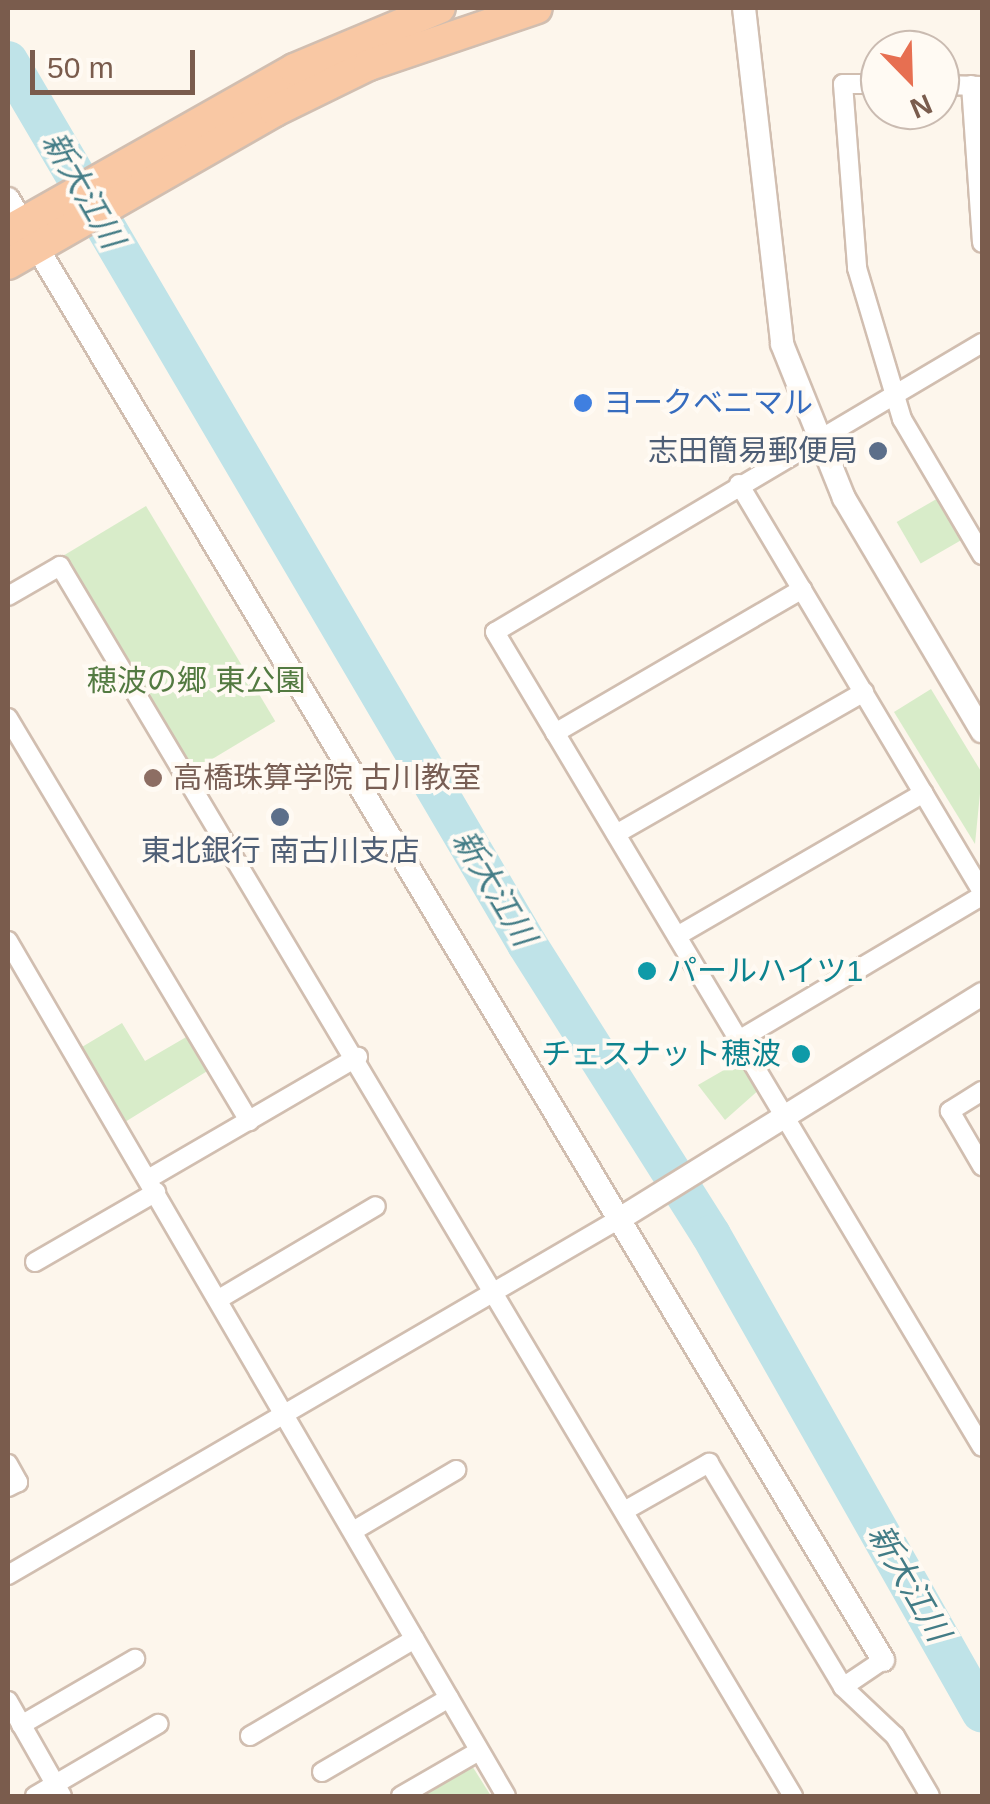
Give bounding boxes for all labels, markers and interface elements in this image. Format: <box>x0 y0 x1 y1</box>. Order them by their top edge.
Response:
scale bar <box>35 30 200 92</box>
north arrow <box>860 30 960 130</box>
text: 50 m <box>47 51 114 84</box>
text: N <box>906 88 937 124</box>
water label: 新大江川 <box>34 125 132 255</box>
place label: ヨークベニマル <box>603 385 813 421</box>
marker: ヨークベニマル <box>572 392 594 414</box>
place label: 志田簡易郵便局 <box>648 433 858 469</box>
marker: 志田簡易郵便局 <box>867 440 889 462</box>
park label: 穂波の郷 東公園 <box>87 663 305 699</box>
place label: 高橋珠算学院 古川教室 <box>173 760 481 796</box>
marker: 高橋珠算学院 古川教室 <box>142 767 164 789</box>
marker: 東北銀行 南古川支店 <box>269 806 291 828</box>
water label: 新大江川 <box>445 823 543 953</box>
place label: 東北銀行 南古川支店 <box>141 833 419 869</box>
place label: パールハイツ1 <box>667 953 864 989</box>
marker: パールハイツ1 <box>636 960 658 982</box>
place label: チェスナット穂波 <box>541 1036 781 1072</box>
marker: チェスナット穂波 <box>790 1043 812 1065</box>
water label: 新大江川 <box>860 1518 958 1648</box>

